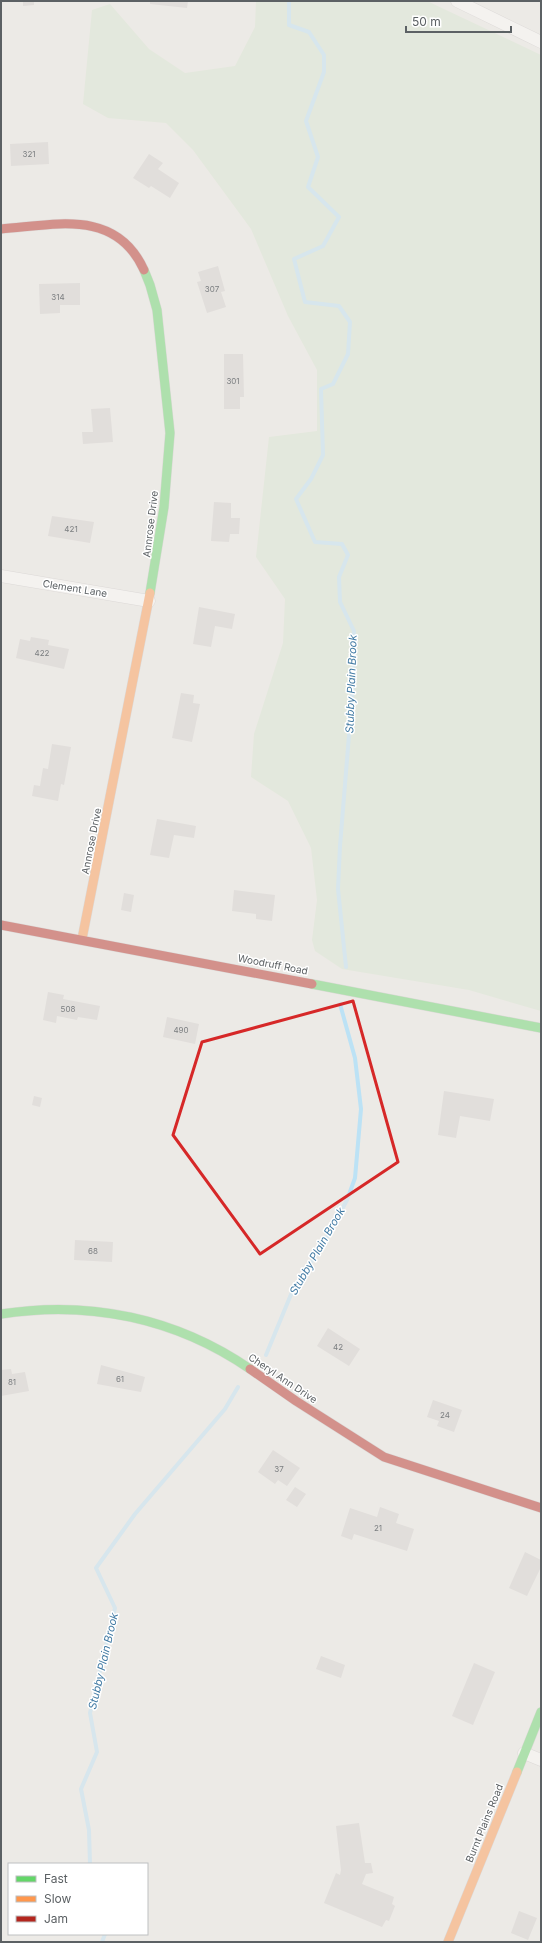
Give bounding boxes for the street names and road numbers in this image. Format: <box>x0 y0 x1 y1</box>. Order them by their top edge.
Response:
street label: Annrose Drive <box>140 490 160 558</box>
street label: Clement Lane <box>42 577 108 599</box>
street label: Annrose Drive <box>79 807 103 875</box>
street label: Woodruff Road <box>237 951 309 977</box>
street label: Cheryl Ann Drive <box>246 1351 320 1405</box>
street label: Burnt Plains Road <box>463 1782 505 1864</box>

